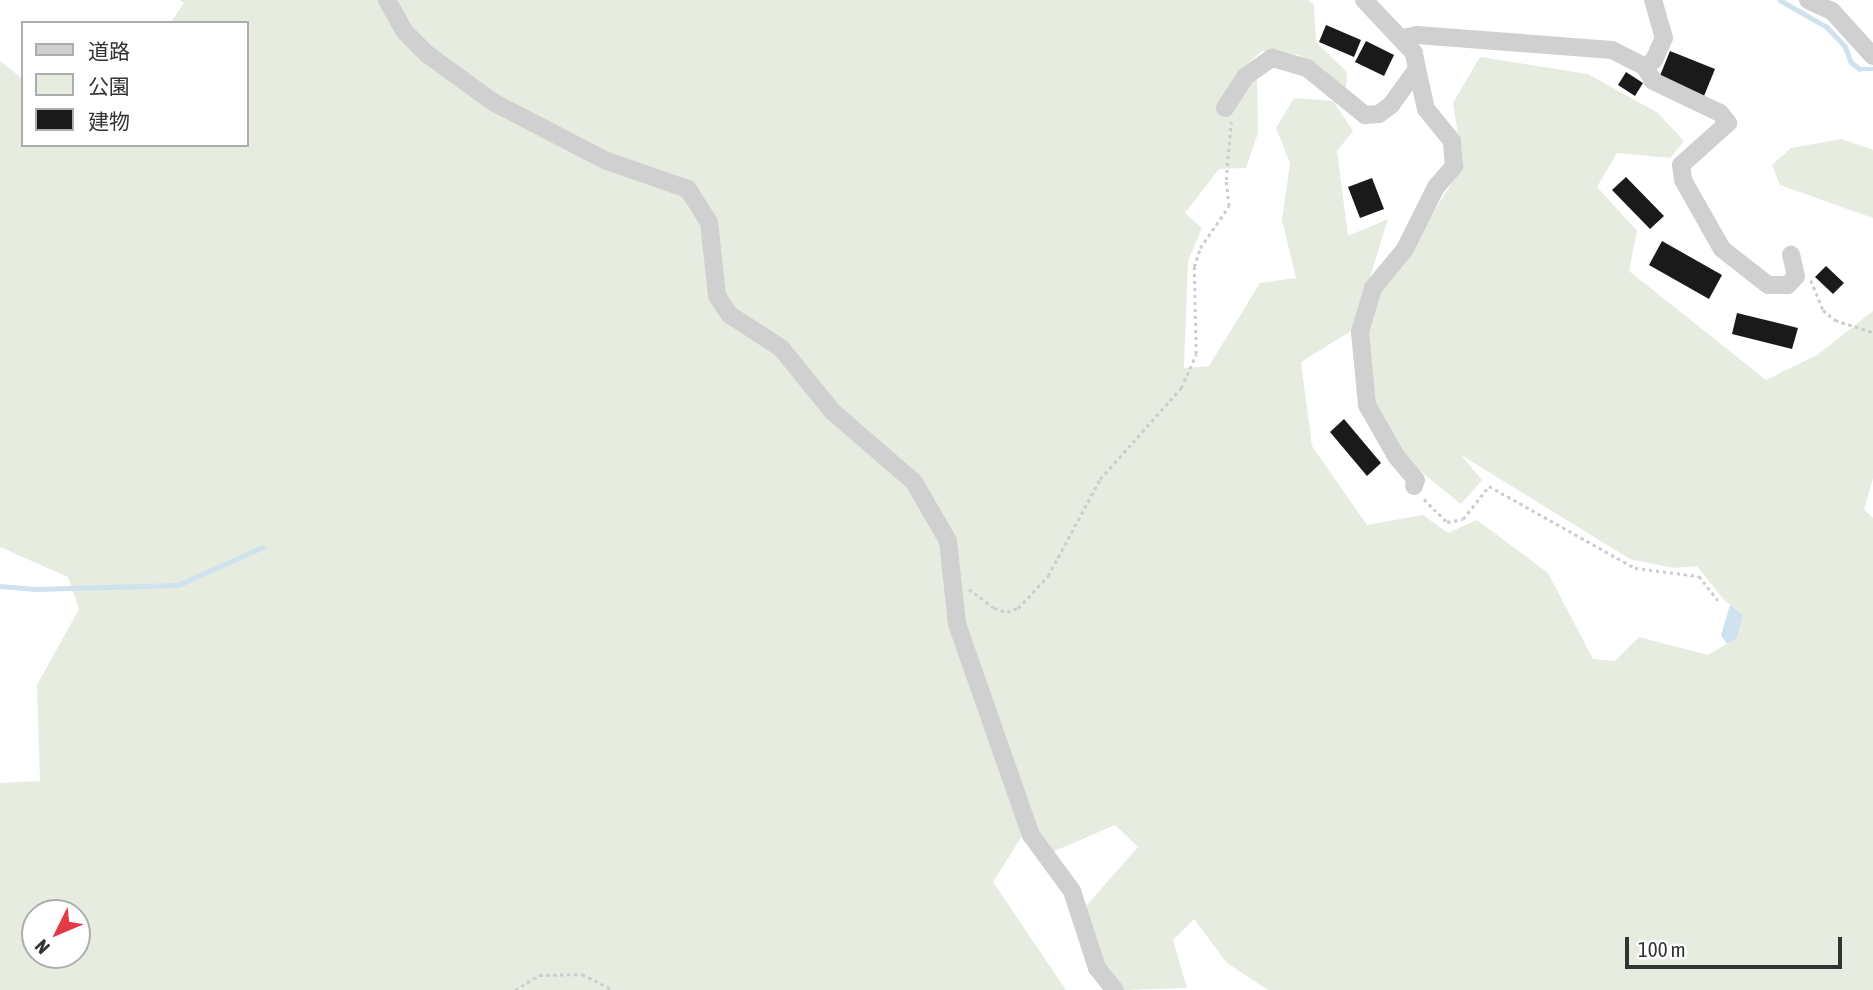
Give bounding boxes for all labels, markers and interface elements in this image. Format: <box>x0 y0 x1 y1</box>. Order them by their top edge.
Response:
legend <box>21 21 248 147</box>
text: 道路 <box>88 39 130 63</box>
text: 公園 <box>88 74 130 98</box>
text: 建物 <box>88 109 130 133</box>
north arrow <box>21 899 91 969</box>
scale bar <box>1628 923 1845 967</box>
text: N <box>30 935 54 959</box>
text: 100 m <box>1638 937 1686 961</box>

